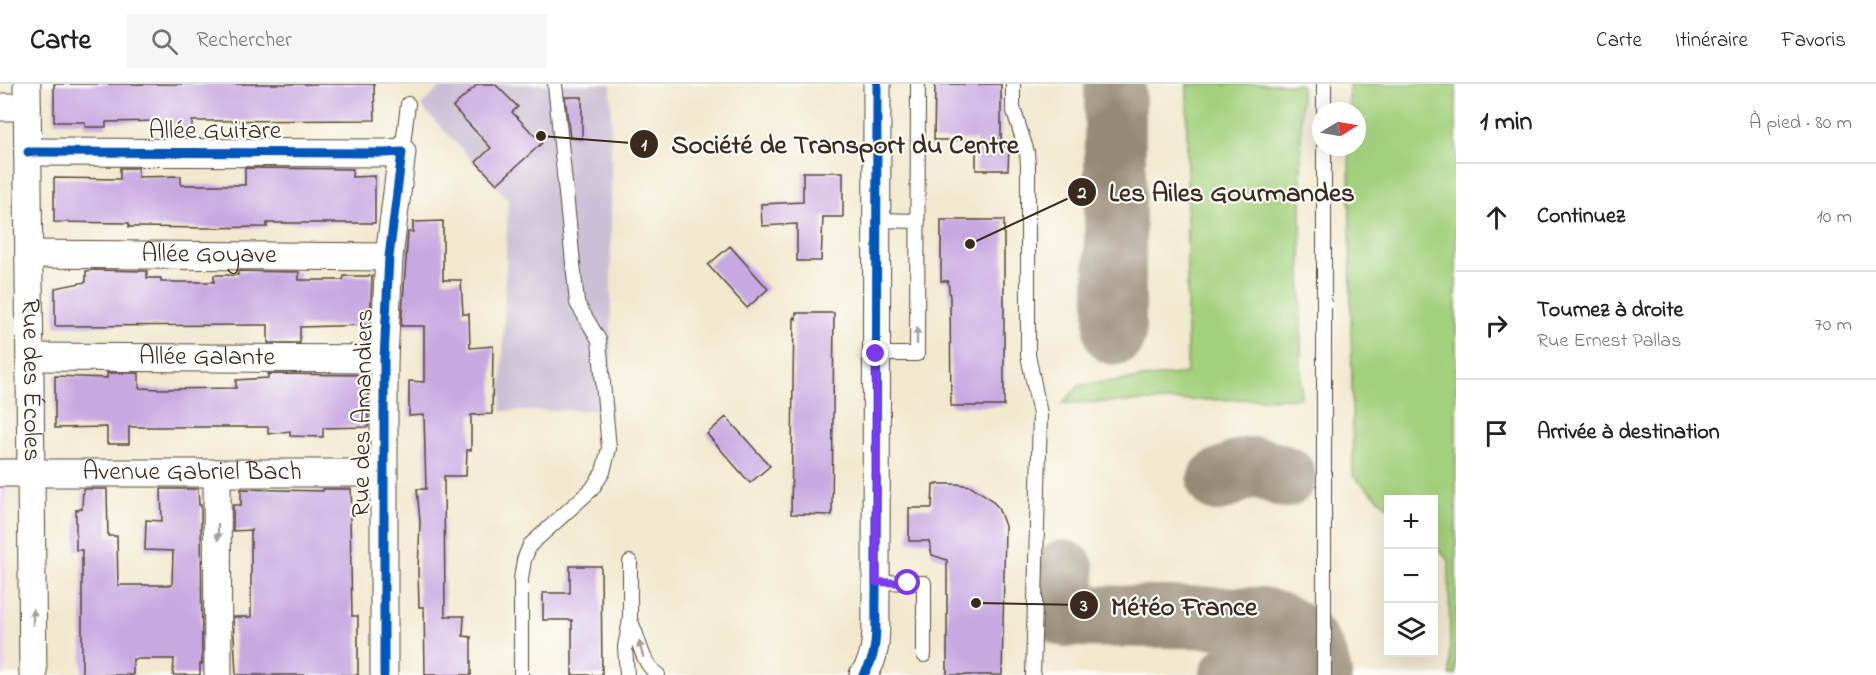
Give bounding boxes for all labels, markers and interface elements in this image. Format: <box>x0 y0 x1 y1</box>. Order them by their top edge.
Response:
search box <box>127 14 547 68</box>
text: Carte <box>30 21 91 62</box>
icon: search <box>148 25 181 58</box>
text: Rechercher <box>196 25 292 57</box>
text: Carte <box>1596 26 1642 56</box>
text: Itinéraire <box>1675 26 1748 56</box>
text: Favoris <box>1781 26 1846 56</box>
north arrow <box>1312 102 1366 156</box>
text: 1 min <box>1480 104 1532 142</box>
text: À pied · 80 m <box>1749 109 1852 138</box>
street label: Allée Guitare <box>149 113 282 151</box>
callout: Société de Transport du Centre <box>629 121 1031 166</box>
text: Société de Transport du Centre <box>671 127 1020 166</box>
text: 1 <box>641 133 647 159</box>
callout: Les Ailes Gourmandes <box>1067 169 1367 214</box>
text: Les Ailes Gourmandes <box>1109 175 1355 214</box>
text: 2 <box>1077 181 1087 207</box>
icon: ahead <box>1480 201 1513 234</box>
text: Continuez <box>1537 201 1625 233</box>
text: 10 m <box>1816 203 1852 232</box>
street label: Allée Goyave <box>141 236 277 275</box>
text: Tournez à droite <box>1537 295 1683 327</box>
street label: Rue des Écoles <box>10 298 50 462</box>
street label: Rue des Amandiers <box>343 308 385 518</box>
icon: right <box>1480 309 1513 342</box>
text: 70 m <box>1815 311 1852 340</box>
one-way arrow <box>912 326 922 345</box>
text: Rue Ernest Pallas <box>1537 327 1681 356</box>
street label: Allée Galante <box>139 339 276 377</box>
route end <box>862 340 888 366</box>
icon: arrive <box>1480 417 1513 450</box>
text: Arrivée à destination <box>1537 417 1720 449</box>
street label: Avenue Gabriel Bach <box>82 454 302 492</box>
map controls <box>1384 495 1438 657</box>
button: + <box>1384 495 1438 549</box>
one-way arrow <box>213 522 223 541</box>
button: − <box>1384 549 1438 603</box>
route start <box>894 569 920 595</box>
callout: Météo France <box>1069 583 1269 628</box>
text: Météo France <box>1111 589 1258 628</box>
text: 3 <box>1079 594 1088 620</box>
button: layers <box>1384 603 1438 657</box>
one-way arrow <box>28 607 38 626</box>
one-way arrow <box>636 640 645 658</box>

